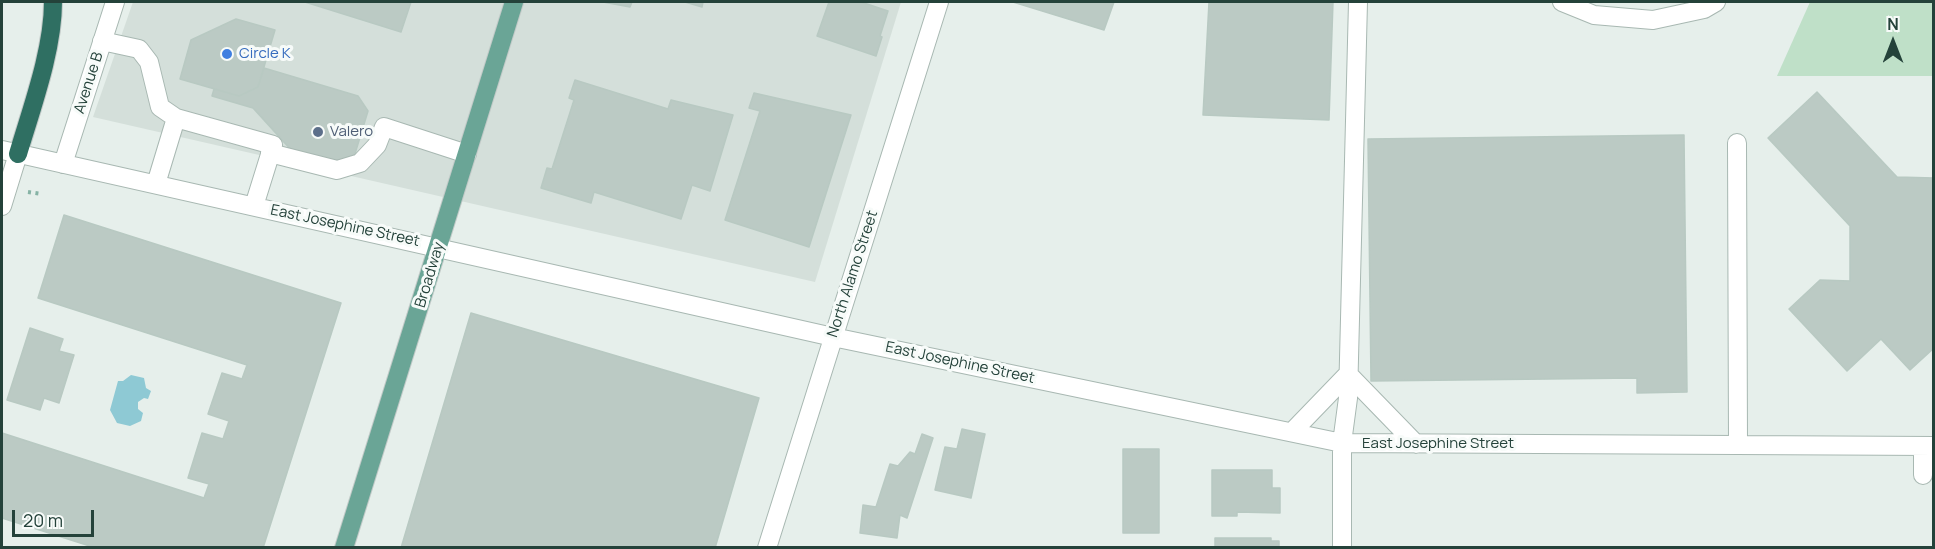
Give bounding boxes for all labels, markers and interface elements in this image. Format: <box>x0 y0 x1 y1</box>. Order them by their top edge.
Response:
north arrow <box>1863 12 1923 72</box>
text: N <box>1887 13 1899 35</box>
place label: Circle K <box>239 45 291 63</box>
marker: Circle K <box>220 47 234 61</box>
street label: Avenue B <box>71 50 107 116</box>
place label: Valero <box>330 123 373 141</box>
marker: Valero <box>311 125 325 139</box>
street label: East Josephine Street <box>269 201 421 251</box>
street label: North Alamo Street <box>824 208 882 340</box>
street label: Broadway <box>412 240 448 310</box>
street label: East Josephine Street <box>884 338 1036 388</box>
street label: East Josephine Street <box>1362 435 1514 453</box>
scale bar <box>15 498 98 536</box>
text: 20 m <box>23 508 63 532</box>

